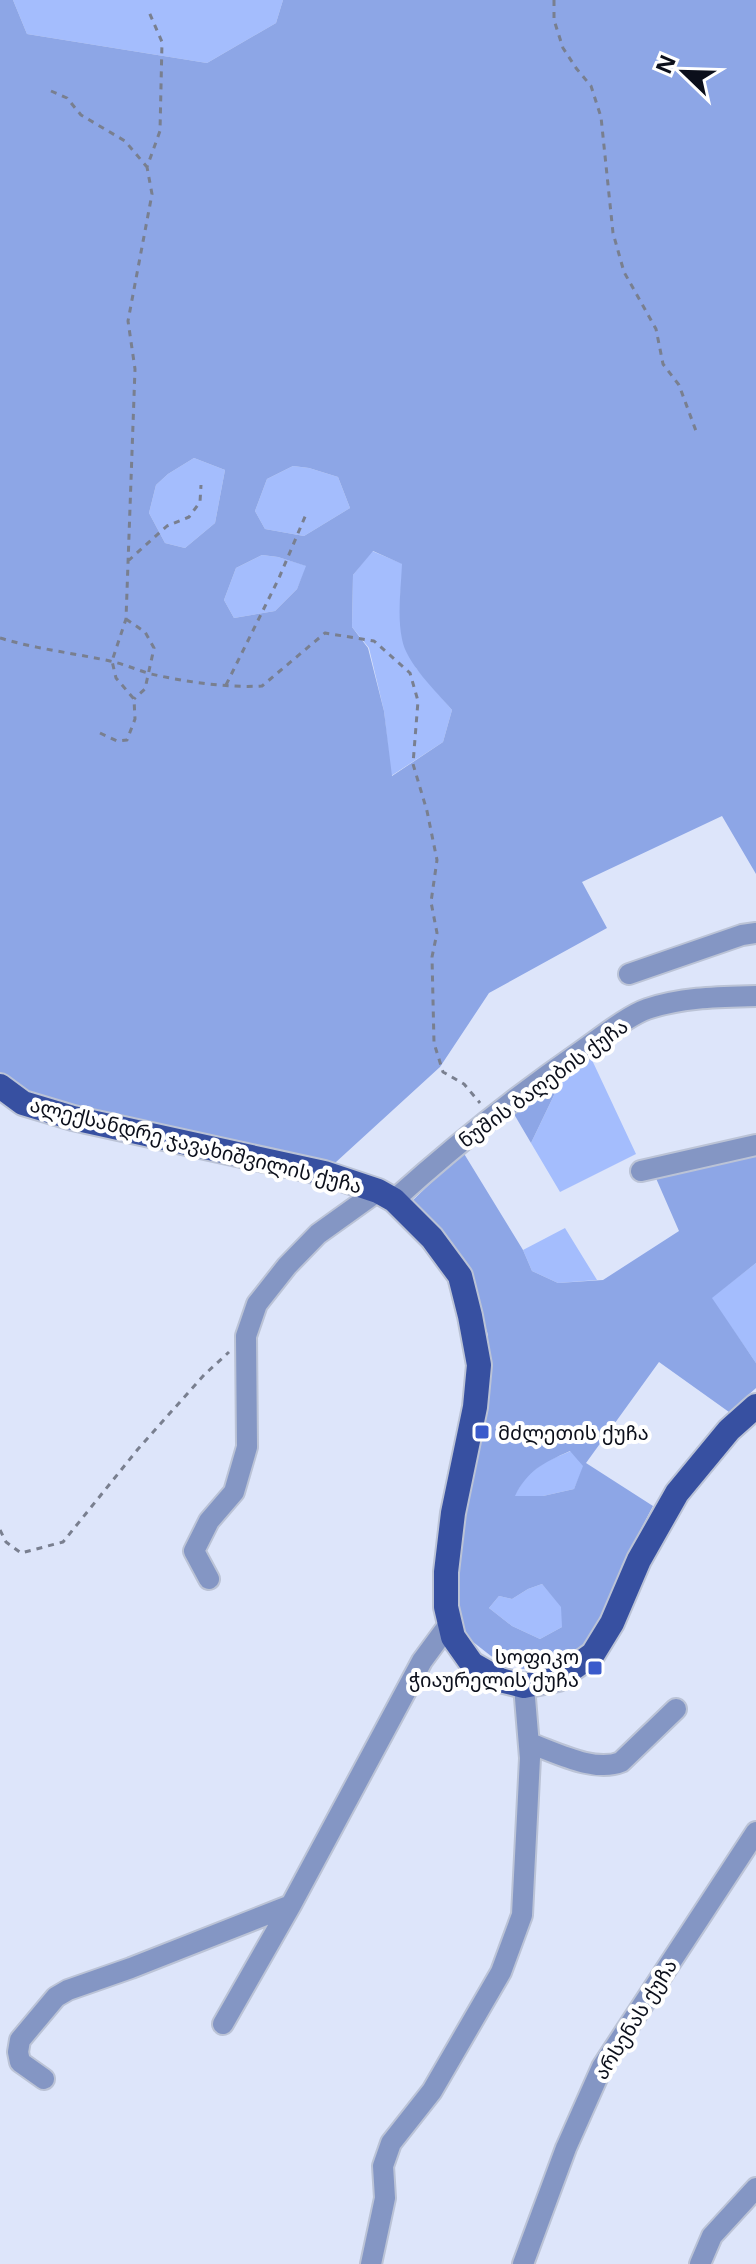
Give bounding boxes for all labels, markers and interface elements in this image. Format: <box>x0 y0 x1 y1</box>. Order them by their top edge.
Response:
north arrow <box>644 32 724 112</box>
text: N <box>648 50 682 78</box>
street label: ნუშის ბაღების ქუჩა <box>453 1012 633 1154</box>
street label: ალექსანდრე ჯავახიშვილის ქუჩა <box>27 1091 365 1199</box>
place label: მძლეთის ქუჩა <box>498 1419 649 1446</box>
marker: მძლეთის ქუჩა <box>473 1423 491 1441</box>
place label: სოფიკო ჭიაურელის ქუჩა <box>409 1643 579 1693</box>
marker: სოფიკო ჭიაურელის ქუჩა <box>586 1659 604 1677</box>
street label: არსენას ქუჩა <box>587 1954 683 2084</box>

